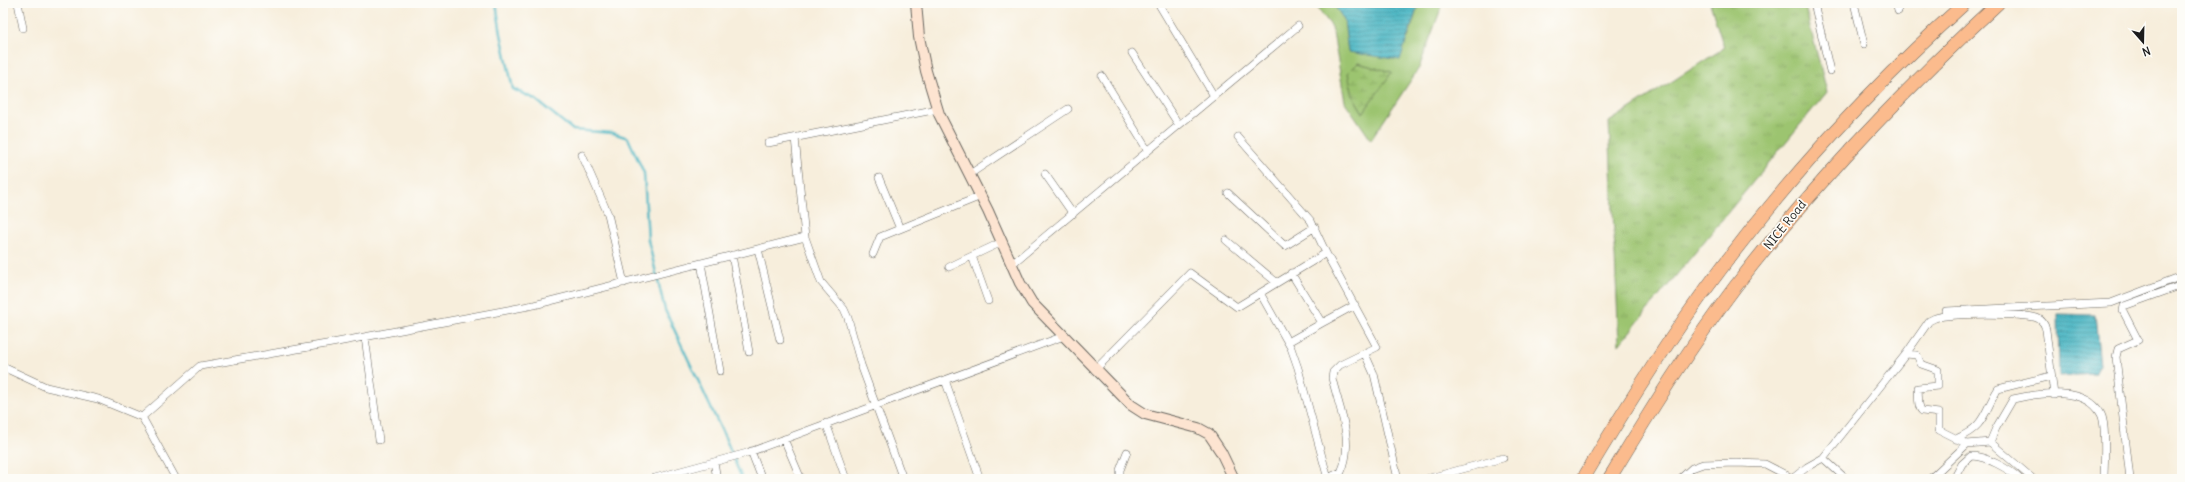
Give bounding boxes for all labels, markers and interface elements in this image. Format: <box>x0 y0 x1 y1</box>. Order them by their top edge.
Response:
north arrow <box>2123 22 2163 62</box>
text: N <box>2140 44 2152 59</box>
street label: NICE Road <box>1760 197 1809 252</box>

